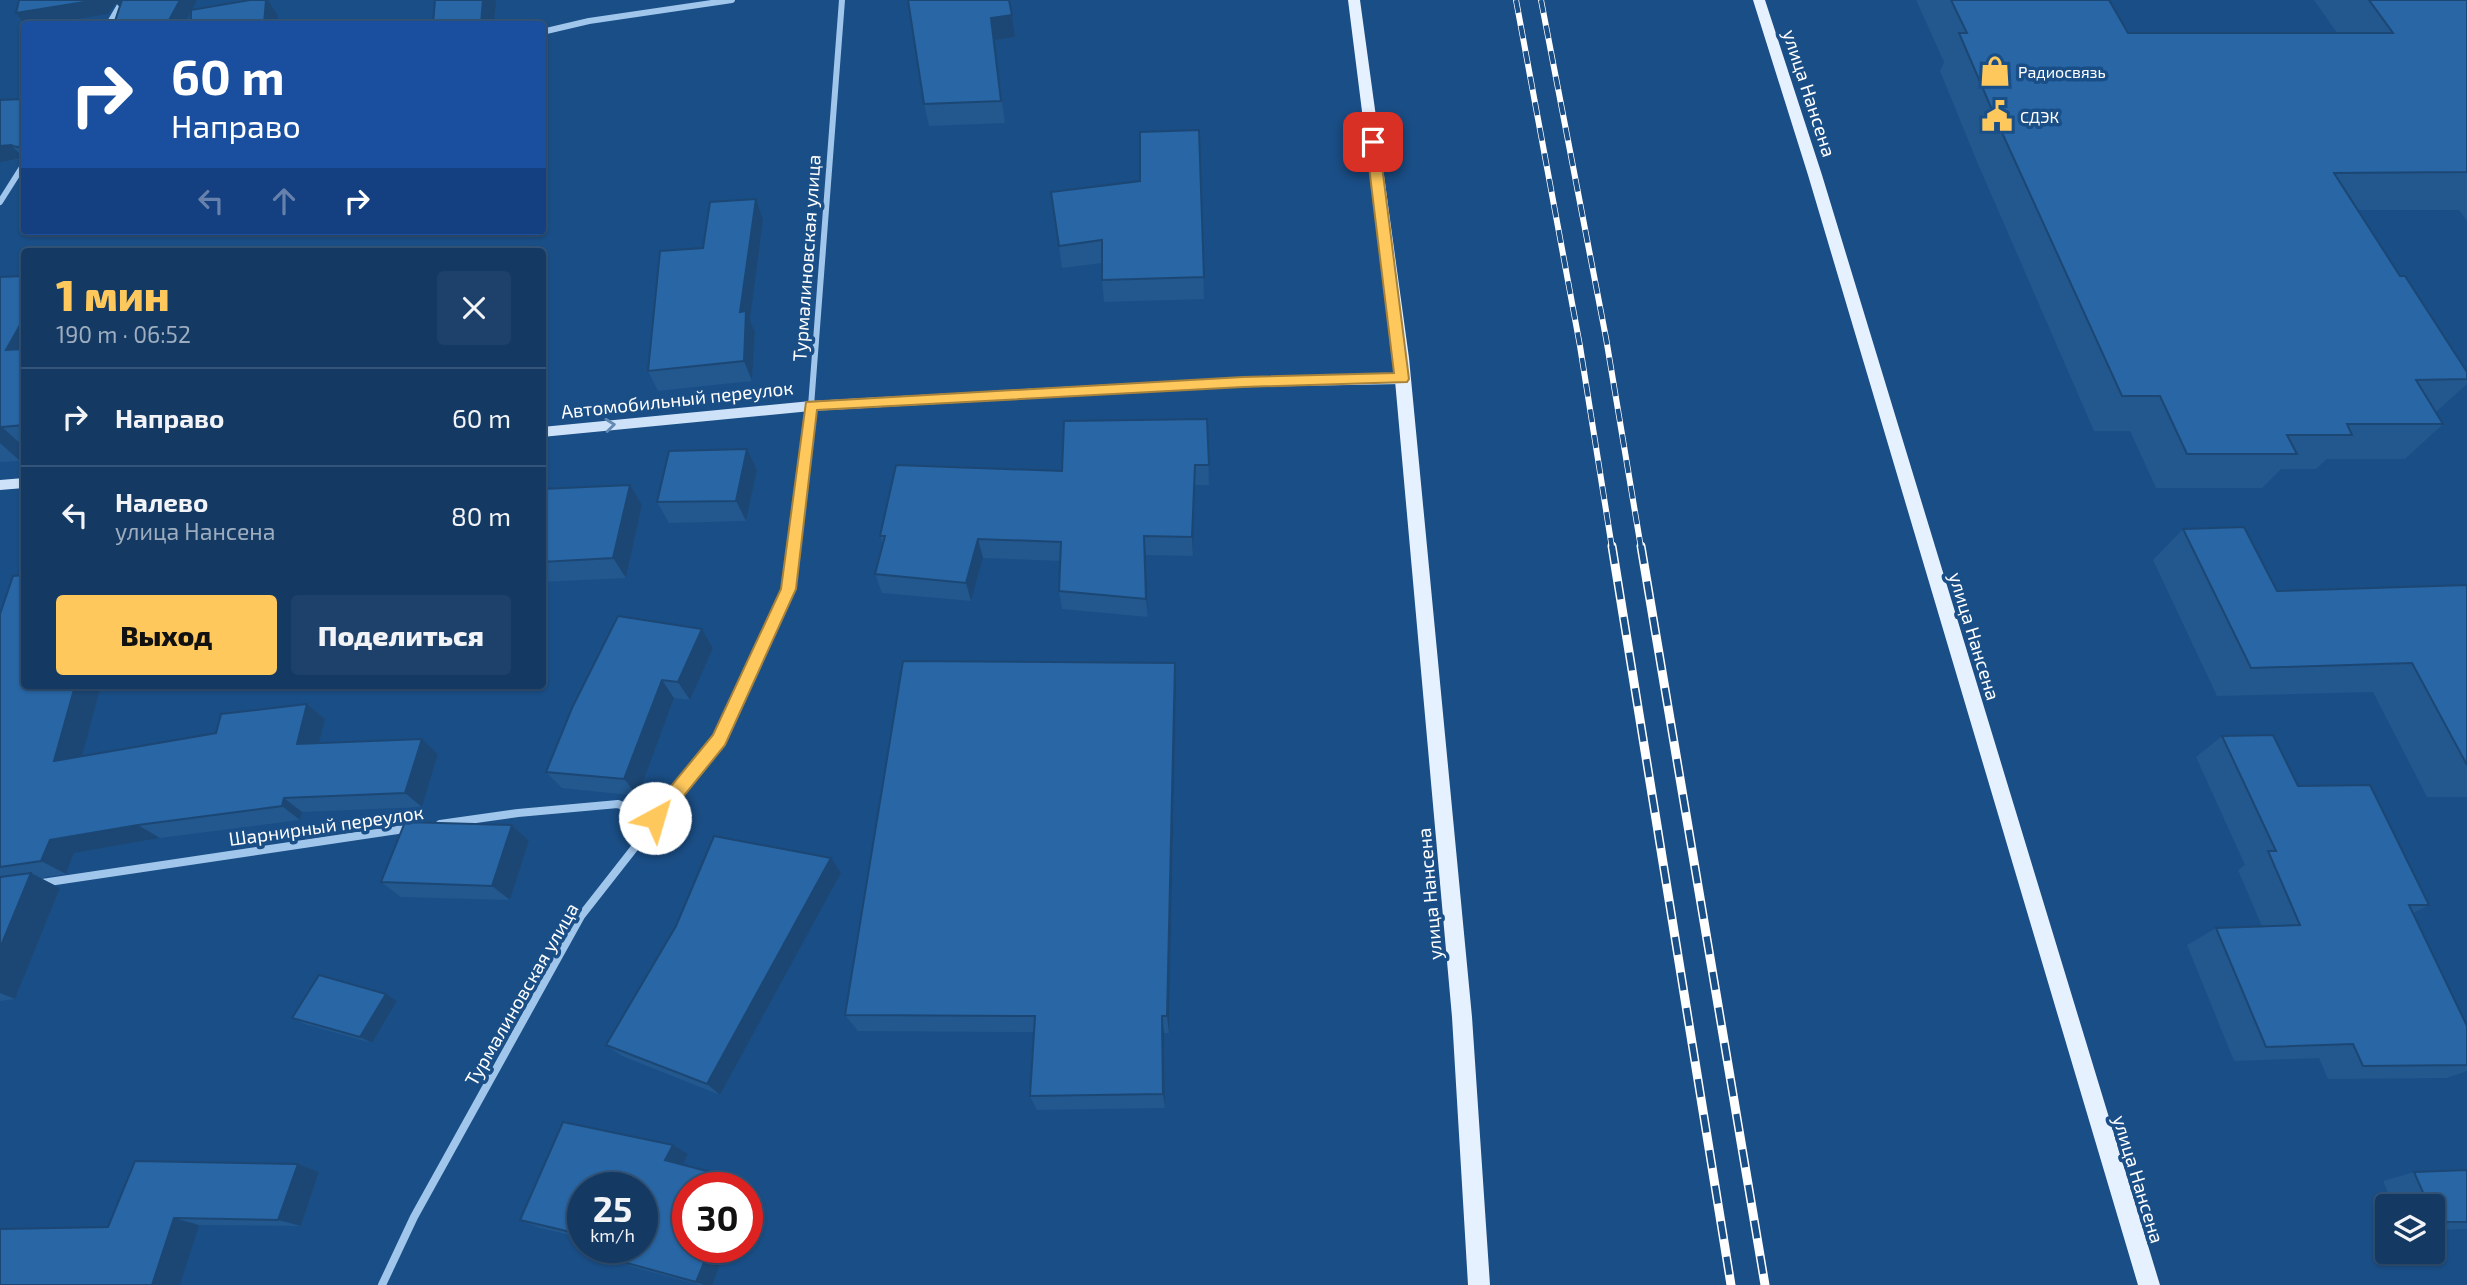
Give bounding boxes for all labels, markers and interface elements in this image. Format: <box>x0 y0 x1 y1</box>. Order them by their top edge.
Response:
street label: улица Нансена <box>1778 26 1841 160</box>
text: 60 m <box>171 46 285 105</box>
icon: right <box>56 49 147 140</box>
shop icon: Радиосвязь <box>1978 54 2012 88</box>
place label: Радиосвязь <box>2018 62 2106 81</box>
public building icon: СДЭК <box>1980 99 2014 133</box>
text: Направо <box>171 106 301 144</box>
place label: СДЭК <box>2020 107 2059 126</box>
pin <box>1343 112 1403 172</box>
icon: arrive <box>1354 123 1392 161</box>
street label: Турмалиновская улица <box>787 154 826 362</box>
icon: left <box>192 182 230 220</box>
icon: ahead <box>265 182 303 220</box>
icon: right <box>338 182 376 220</box>
text: 1 мин <box>56 269 170 319</box>
button: close <box>437 271 511 345</box>
text: 190 m · 06:52 <box>56 320 191 348</box>
street label: Автомобильный переулок <box>560 375 794 424</box>
icon: right <box>56 398 94 436</box>
text: Направо <box>115 402 224 433</box>
text: 60 m <box>452 402 511 433</box>
one-way arrow <box>605 418 616 433</box>
text: Налево <box>115 486 208 517</box>
icon: left <box>56 496 94 534</box>
text: 80 m <box>451 500 511 531</box>
text: улица Нансена <box>115 517 275 545</box>
street label: улица Нансена <box>1944 569 2005 703</box>
button: Выход <box>56 595 277 675</box>
button: Поделиться <box>291 595 511 675</box>
position arrow <box>618 781 692 855</box>
street label: Шарнирный переулок <box>227 800 425 851</box>
street label: улица Нансена <box>1412 827 1447 961</box>
street label: Турмалиновская улица <box>459 898 584 1090</box>
street label: улица Нансена <box>2108 1112 2169 1246</box>
speed limit sign: 30 <box>672 1172 763 1263</box>
text: 25 <box>593 1187 632 1229</box>
map controls <box>2375 1194 2445 1264</box>
button: layers <box>2375 1194 2445 1264</box>
text: km/h <box>590 1224 635 1246</box>

